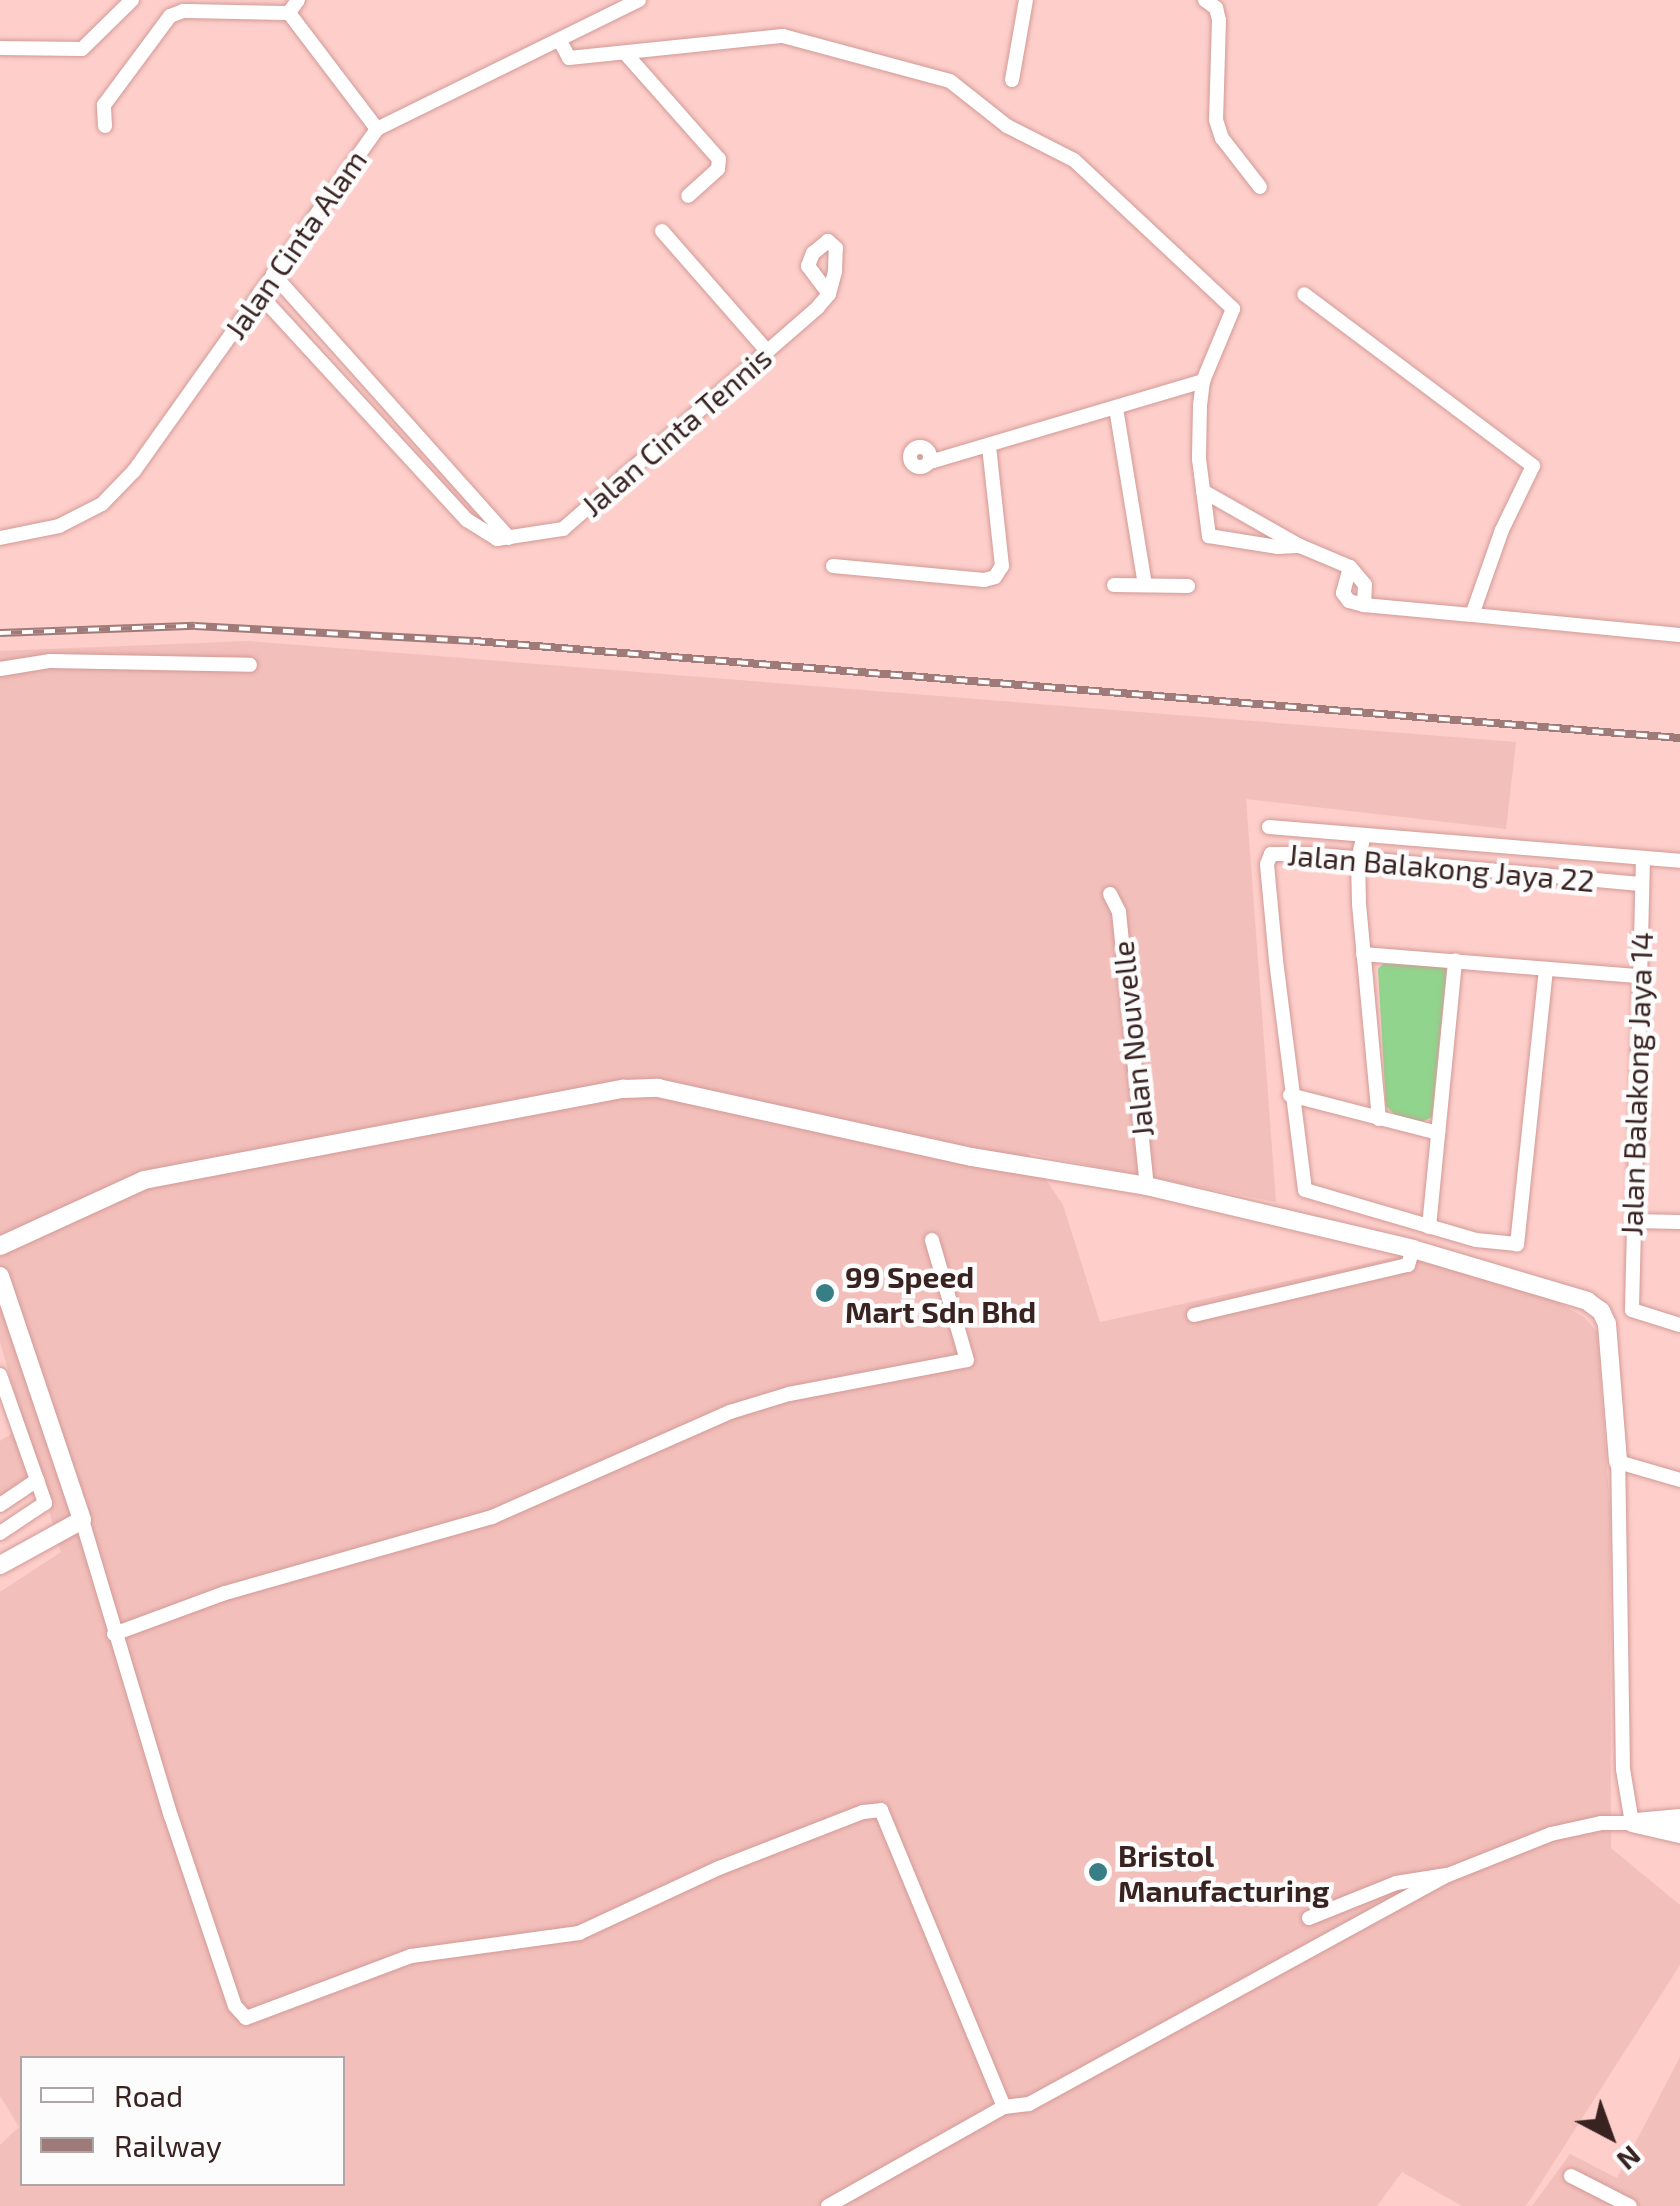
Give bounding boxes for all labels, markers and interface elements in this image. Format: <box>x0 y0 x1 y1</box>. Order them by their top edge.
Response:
street label: Jalan Cinta Alam <box>216 142 374 346</box>
street label: Jalan Cinta Tennis <box>573 339 779 523</box>
street label: Jalan Balakong Jaya 22 <box>1286 836 1596 898</box>
street label: Jalan Balakong Jaya 14 <box>1613 931 1659 1237</box>
street label: Jalan Nouvelle <box>1104 939 1160 1139</box>
place label: 99 Speed Mart Sdn Bhd <box>845 1258 1036 1328</box>
marker: 99 Speed Mart Sdn Bhd <box>814 1282 836 1304</box>
place label: Bristol Manufacturing <box>1118 1837 1329 1908</box>
marker: Bristol Manufacturing <box>1087 1861 1109 1883</box>
legend <box>20 2056 345 2186</box>
text: Road <box>114 2077 183 2113</box>
north arrow <box>1560 2086 1660 2186</box>
text: Railway <box>114 2127 222 2163</box>
text: N <box>1611 2139 1648 2178</box>

